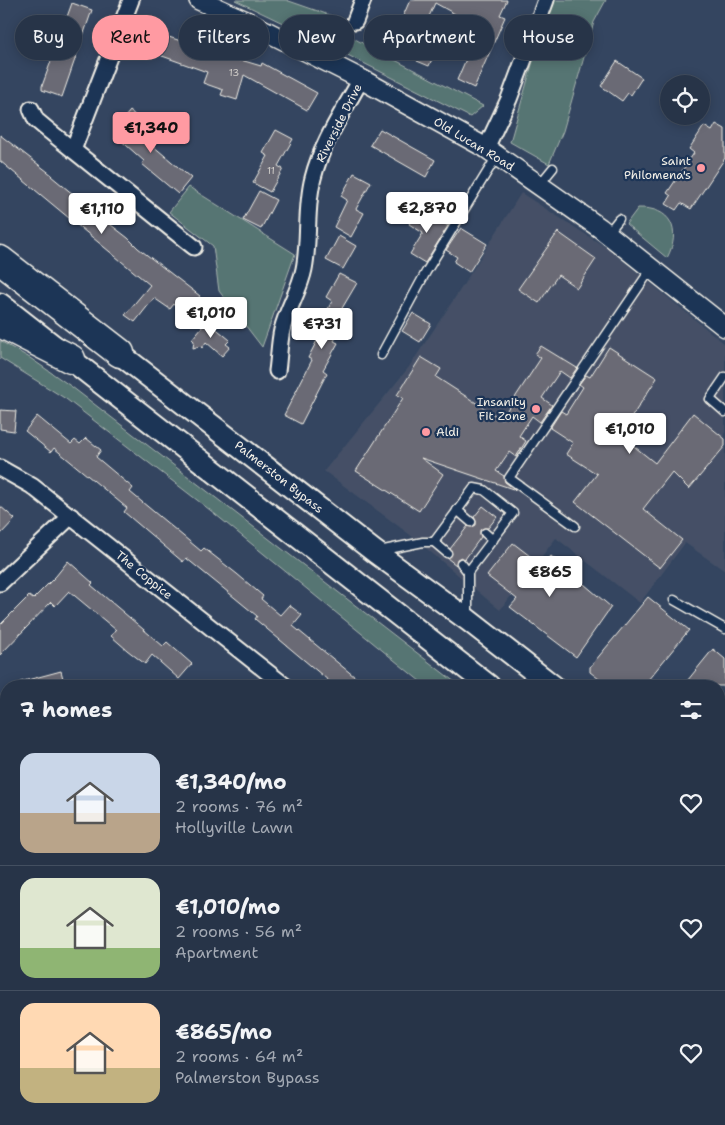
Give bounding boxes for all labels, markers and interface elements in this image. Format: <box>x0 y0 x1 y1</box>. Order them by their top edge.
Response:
chip: Buy <box>15 15 82 60</box>
chip: Rent <box>92 15 169 60</box>
chip: Filters <box>179 15 269 60</box>
chip: New <box>279 15 354 60</box>
chip: Apartment <box>364 15 494 60</box>
chip: House <box>504 15 593 60</box>
house number: 13 <box>229 66 239 79</box>
map controls <box>660 75 710 125</box>
button: locate <box>660 75 710 125</box>
street label: Riverside Drive <box>312 81 366 165</box>
pin: €1,340 <box>110 112 192 154</box>
street label: Old Lucan Road <box>431 114 518 175</box>
text: €1,340 <box>124 117 178 138</box>
place label: Saint Philomena's <box>624 153 691 183</box>
marker: Saint Philomena's <box>695 162 707 174</box>
house number: 11 <box>267 164 275 177</box>
pin: €1,110 <box>61 192 143 235</box>
pin: €2,870 <box>386 192 468 234</box>
text: €2,870 <box>397 197 457 218</box>
text: €1,110 <box>80 198 124 219</box>
pin: €1,010 <box>170 296 252 339</box>
text: €1,010 <box>186 302 236 323</box>
pin: €731 <box>292 308 352 350</box>
text: €731 <box>302 313 342 334</box>
place label: Insanity Fit Zone <box>477 394 526 424</box>
marker: Insanity Fit Zone <box>530 403 542 415</box>
pin: €1,010 <box>589 412 671 455</box>
text: €1,010 <box>605 418 655 439</box>
place label: Aldi <box>436 424 459 440</box>
marker: Aldi <box>420 426 432 438</box>
street label: Palmerston Bypass <box>231 437 327 517</box>
street label: The Coppice <box>112 547 176 603</box>
pin: €865 <box>520 556 580 598</box>
text: €865 <box>528 561 572 582</box>
text: 7 homes <box>20 696 112 724</box>
icon: filters <box>677 696 705 724</box>
text: €1,340/mo <box>175 768 287 796</box>
icon: home <box>60 773 120 833</box>
icon: heart <box>677 789 705 817</box>
text: 2 rooms · 76 m² <box>175 796 303 817</box>
text: Hollyville Lawn <box>175 817 293 838</box>
text: €1,010/mo <box>175 893 280 921</box>
icon: home <box>60 898 120 958</box>
icon: heart <box>677 914 705 942</box>
text: 2 rooms · 56 m² <box>175 921 302 942</box>
text: Apartment <box>175 942 258 963</box>
text: €865/mo <box>175 1018 272 1046</box>
icon: home <box>60 1023 120 1083</box>
icon: heart <box>677 1039 705 1067</box>
text: 2 rooms · 64 m² <box>175 1046 303 1067</box>
text: Palmerston Bypass <box>175 1067 320 1088</box>

